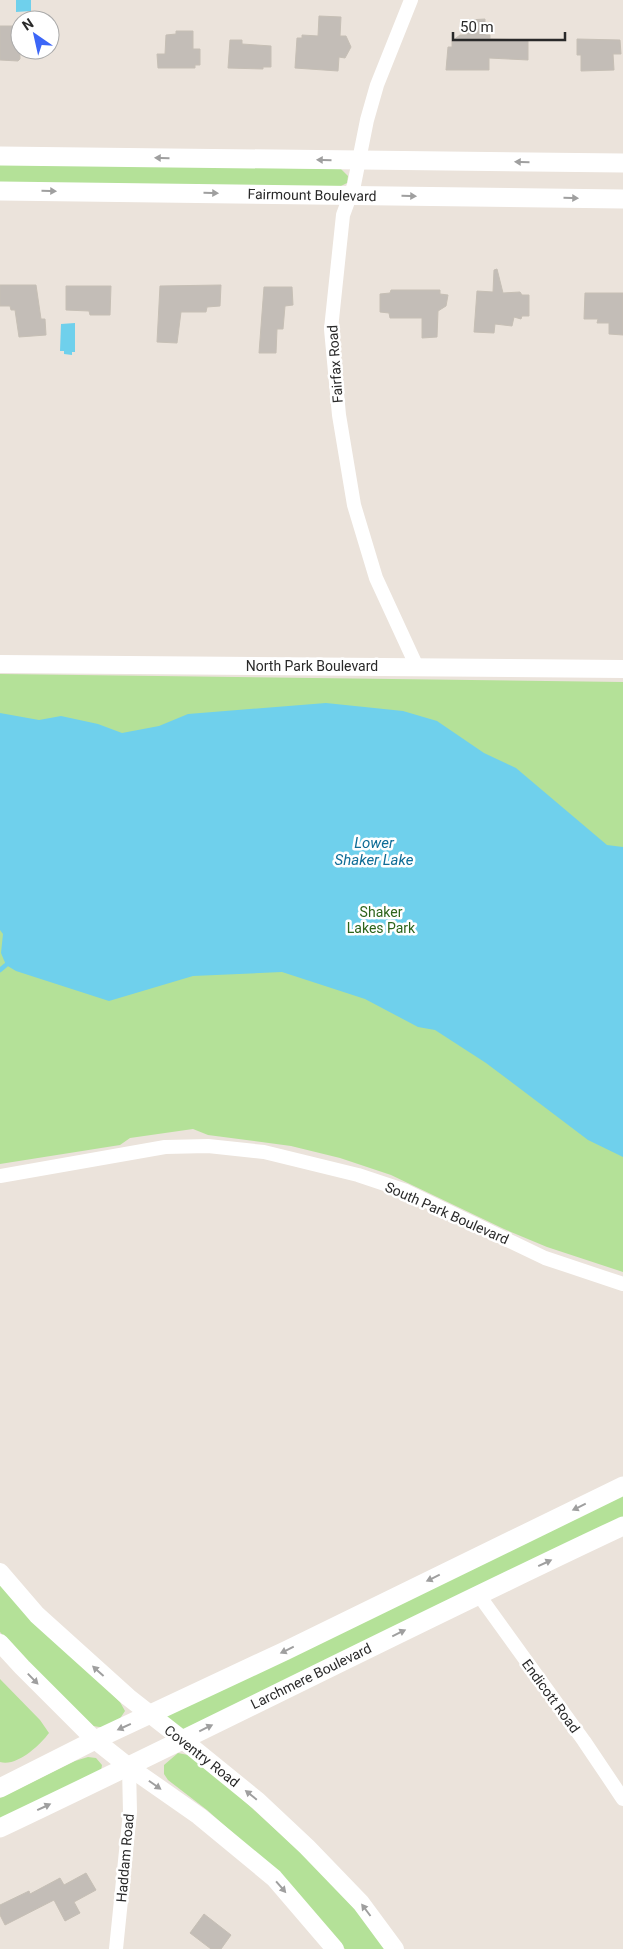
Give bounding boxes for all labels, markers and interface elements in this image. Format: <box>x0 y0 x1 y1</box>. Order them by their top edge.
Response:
north arrow <box>10 10 60 60</box>
scale bar <box>453 10 566 42</box>
text: N <box>19 15 36 34</box>
text: 50 m <box>460 18 494 36</box>
one-way arrow <box>154 154 170 162</box>
one-way arrow <box>316 156 332 164</box>
one-way arrow <box>514 158 530 166</box>
street label: Fairmount Boulevard <box>247 186 377 204</box>
one-way arrow <box>41 188 57 196</box>
one-way arrow <box>203 189 219 197</box>
one-way arrow <box>401 192 417 200</box>
one-way arrow <box>563 194 579 202</box>
street label: Fairfax Road <box>324 324 346 404</box>
street label: North Park Boulevard <box>246 658 378 674</box>
water label: Lower Shaker Lake <box>335 834 414 869</box>
park label: Shaker Lakes Park <box>347 904 416 936</box>
street label: South Park Boulevard <box>383 1179 511 1247</box>
one-way arrow <box>572 1503 586 1511</box>
one-way arrow <box>538 1558 552 1566</box>
one-way arrow <box>426 1574 440 1582</box>
one-way arrow <box>391 1629 406 1637</box>
street label: Larchmere Boulevard <box>248 1640 374 1712</box>
one-way arrow <box>280 1646 294 1654</box>
street label: Endicott Road <box>519 1656 583 1736</box>
one-way arrow <box>92 1665 105 1676</box>
one-way arrow <box>27 1672 39 1684</box>
street label: Coventry Road <box>161 1722 243 1790</box>
one-way arrow <box>117 1723 131 1731</box>
one-way arrow <box>199 1724 213 1732</box>
one-way arrow <box>148 1780 162 1790</box>
one-way arrow <box>245 1790 258 1801</box>
one-way arrow <box>37 1803 51 1811</box>
street label: Haddam Road <box>113 1813 137 1903</box>
one-way arrow <box>276 1880 287 1893</box>
one-way arrow <box>361 1903 371 1917</box>

